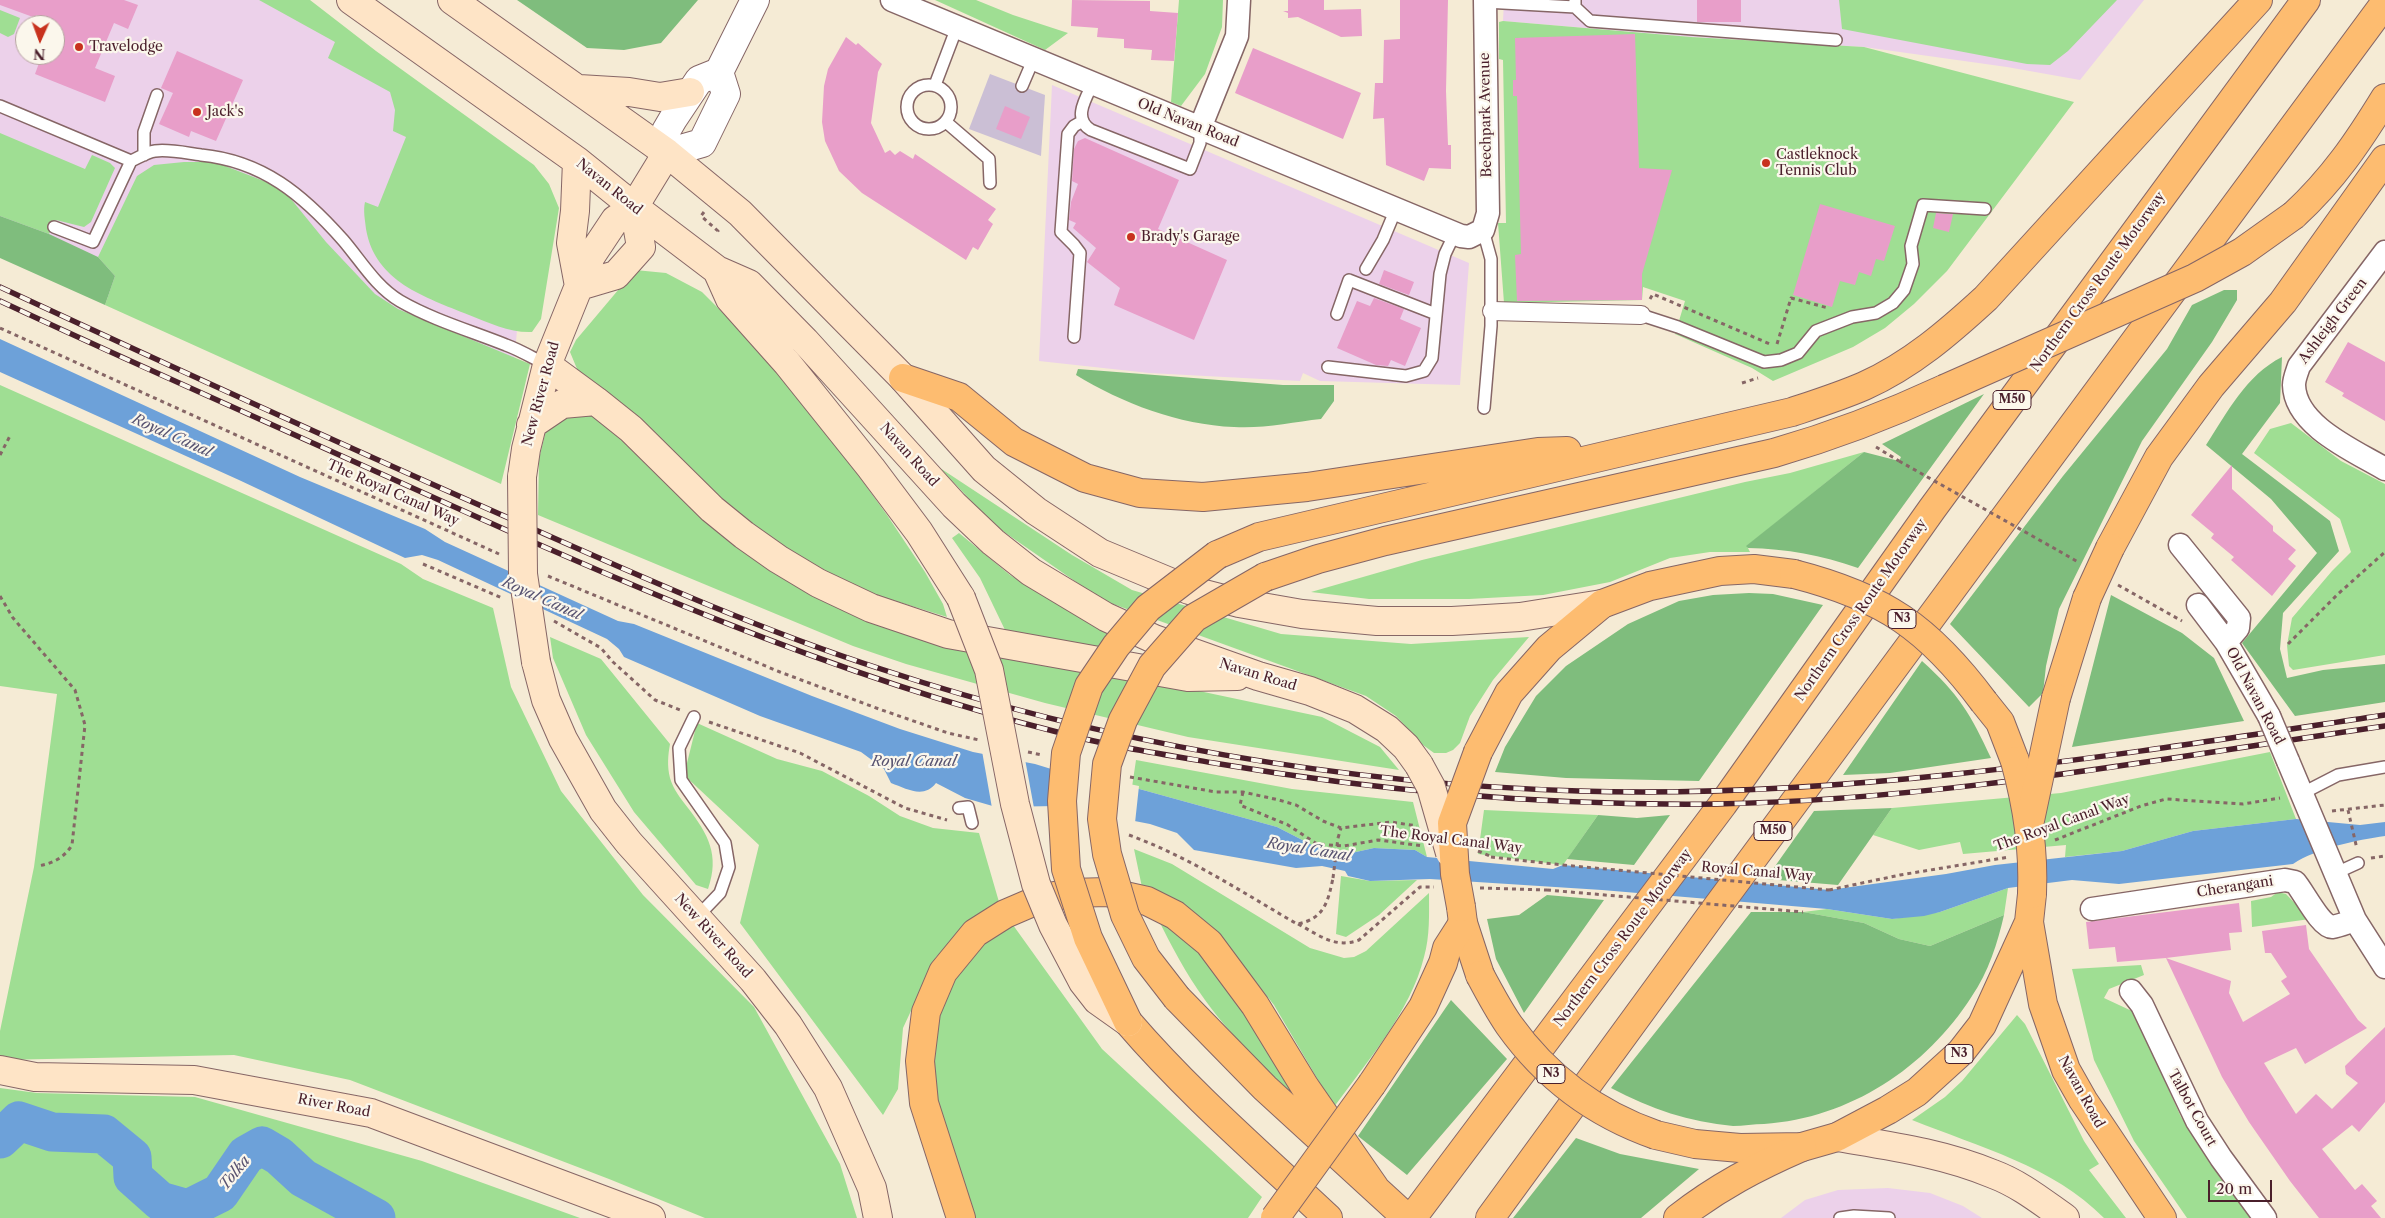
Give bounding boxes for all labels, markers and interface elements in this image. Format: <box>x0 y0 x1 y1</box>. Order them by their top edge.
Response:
north arrow <box>15 15 65 65</box>
place label: Travelodge <box>89 39 163 55</box>
marker: Travelodge <box>73 41 85 53</box>
text: N <box>33 45 46 63</box>
street label: Beechpark Avenue <box>1477 52 1495 178</box>
street label: Old Navan Road <box>1135 95 1241 151</box>
place label: Jack's <box>207 104 243 120</box>
marker: Jack's <box>191 106 203 118</box>
place label: Castleknock Tennis Club <box>1776 147 1858 180</box>
street label: Navan Road <box>573 155 645 219</box>
marker: Castleknock Tennis Club <box>1760 157 1772 169</box>
street label: Northern Cross Route Motorway <box>2027 189 2169 375</box>
place label: Brady's Garage <box>1141 229 1240 245</box>
marker: Brady's Garage <box>1125 231 1137 243</box>
street label: Ashleigh Green <box>2295 275 2371 367</box>
street label: New River Road <box>519 340 563 448</box>
road number: M50 <box>1993 390 2031 410</box>
water label: Royal Canal <box>129 410 215 462</box>
street label: Navan Road <box>876 420 942 490</box>
street label: The Royal Canal Way <box>324 456 462 530</box>
street label: Northern Cross Route Motorway <box>1792 516 1930 704</box>
water label: Royal Canal <box>499 573 585 625</box>
road number: N3 <box>1888 610 1916 628</box>
street label: Old Navan Road <box>2222 644 2288 748</box>
street label: Navan Road <box>1217 655 1299 695</box>
water label: Royal Canal <box>871 753 957 771</box>
street label: The Royal Canal Way <box>1992 791 2132 855</box>
road number: M50 <box>1754 821 1792 840</box>
street label: The Royal Canal Way <box>1379 823 1523 857</box>
water label: Royal Canal <box>1265 834 1353 866</box>
street label: Northern Cross Route Motorway <box>1551 846 1695 1030</box>
street label: Royal Canal Way <box>1700 859 1814 885</box>
street label: Cherangani <box>2196 873 2274 901</box>
street label: New River Road <box>671 890 755 982</box>
road number: N3 <box>1945 1044 1973 1064</box>
street label: Navan Road <box>2054 1053 2108 1131</box>
road number: N3 <box>1537 1064 1565 1084</box>
street label: Talbot Court <box>2164 1067 2220 1149</box>
street label: River Road <box>296 1091 372 1121</box>
water label: Tolka <box>216 1152 254 1194</box>
scale bar <box>2210 1170 2274 1202</box>
text: 20 m <box>2216 1179 2252 1198</box>

